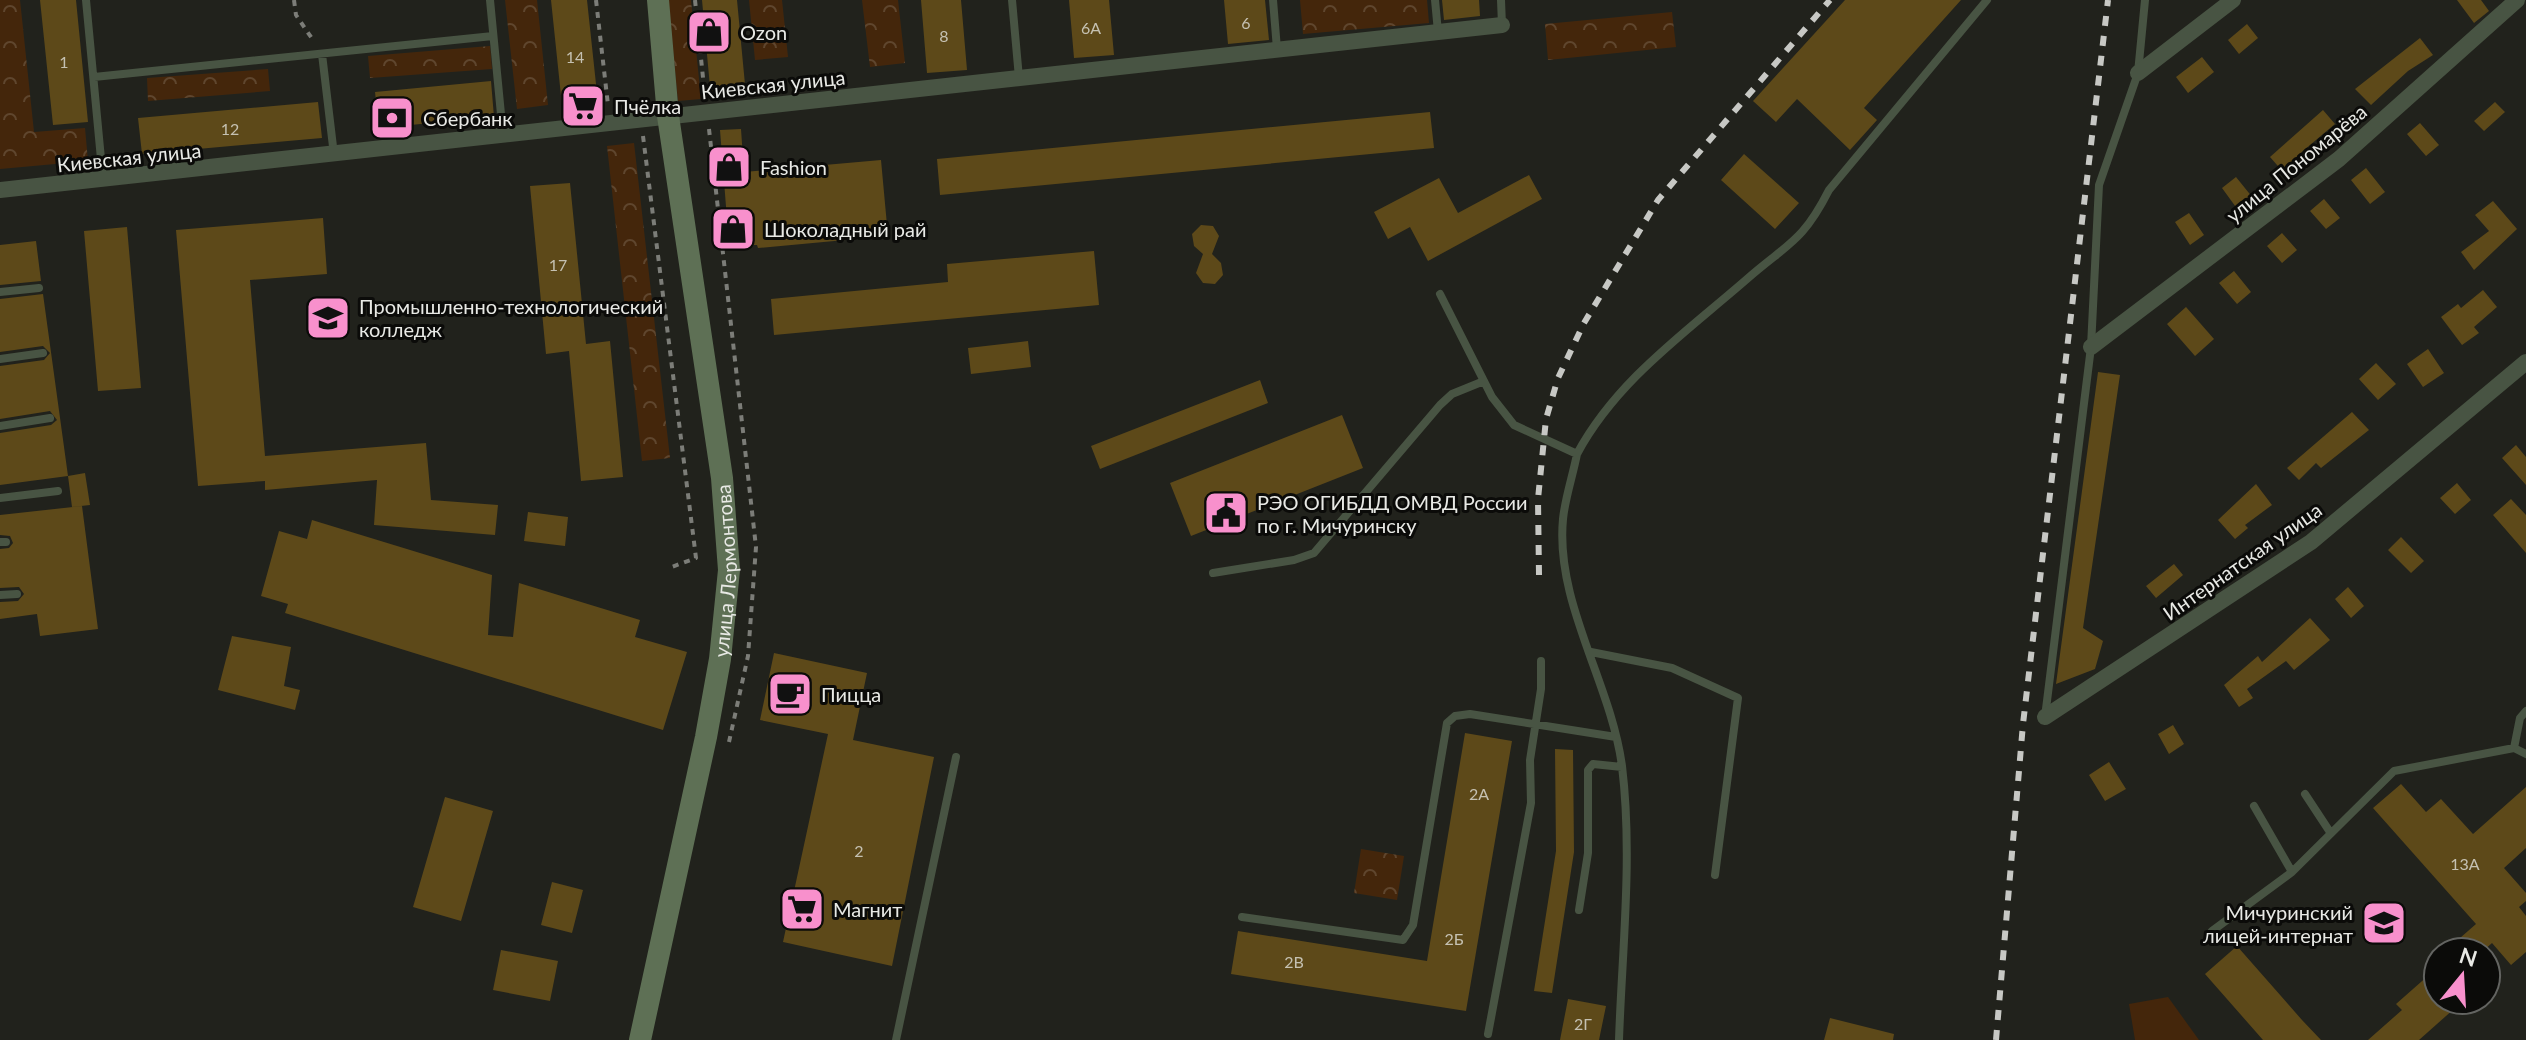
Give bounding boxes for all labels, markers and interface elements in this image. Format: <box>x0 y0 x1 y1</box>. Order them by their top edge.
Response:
shop icon: Ozon <box>685 8 733 56</box>
house number: 6 <box>1241 13 1251 32</box>
house number: 6А <box>1081 18 1101 37</box>
place label: Ozon <box>740 20 787 44</box>
house number: 8 <box>939 26 949 45</box>
house number: 14 <box>566 47 584 66</box>
house number: 1 <box>59 52 69 71</box>
street label: Киевская улица <box>700 65 846 103</box>
supermarket icon: Пчёлка <box>559 82 607 130</box>
bank icon: Сбербанк <box>368 94 416 142</box>
place label: Пчёлка <box>614 94 681 118</box>
street label: улица Пономарёва <box>2221 99 2371 227</box>
place label: Сбербанк <box>423 106 513 130</box>
house number: 12 <box>221 119 239 138</box>
street label: Киевская улица <box>56 138 202 176</box>
shop icon: Fashion <box>705 143 753 191</box>
place label: Fashion <box>760 155 827 179</box>
shop icon: Шоколадный рай <box>709 205 757 253</box>
place label: Шоколадный рай <box>764 217 927 241</box>
house number: 17 <box>549 255 567 274</box>
school or university icon: Промышленно-технологический колледж <box>304 294 352 342</box>
place label: Промышленно-технологический колледж <box>359 294 663 341</box>
street label: улица Лермонтова <box>708 483 741 658</box>
public building icon: РЭО ОГИБДД ОМВД России по г. Мичуринску <box>1202 489 1250 537</box>
place label: РЭО ОГИБДД ОМВД России по г. Мичуринску <box>1257 490 1528 537</box>
street label: Интернатская улица <box>2158 497 2326 625</box>
cafe icon: Пицца <box>766 670 814 718</box>
place label: Пицца <box>821 682 881 706</box>
house number: 2А <box>1469 784 1489 803</box>
house number: 2 <box>854 841 864 860</box>
house number: 13А <box>2450 854 2480 873</box>
supermarket icon: Магнит <box>778 885 826 933</box>
place label: Магнит <box>833 897 902 921</box>
school or university icon: Мичуринский лицей-интернат <box>2360 899 2408 947</box>
place label: Мичуринский лицей-интернат <box>2203 900 2353 947</box>
house number: 2Б <box>1444 929 1464 948</box>
north arrow <box>2422 936 2502 1016</box>
text: N <box>2456 941 2481 972</box>
house number: 2В <box>1284 952 1304 971</box>
house number: 2Г <box>1574 1014 1592 1033</box>

